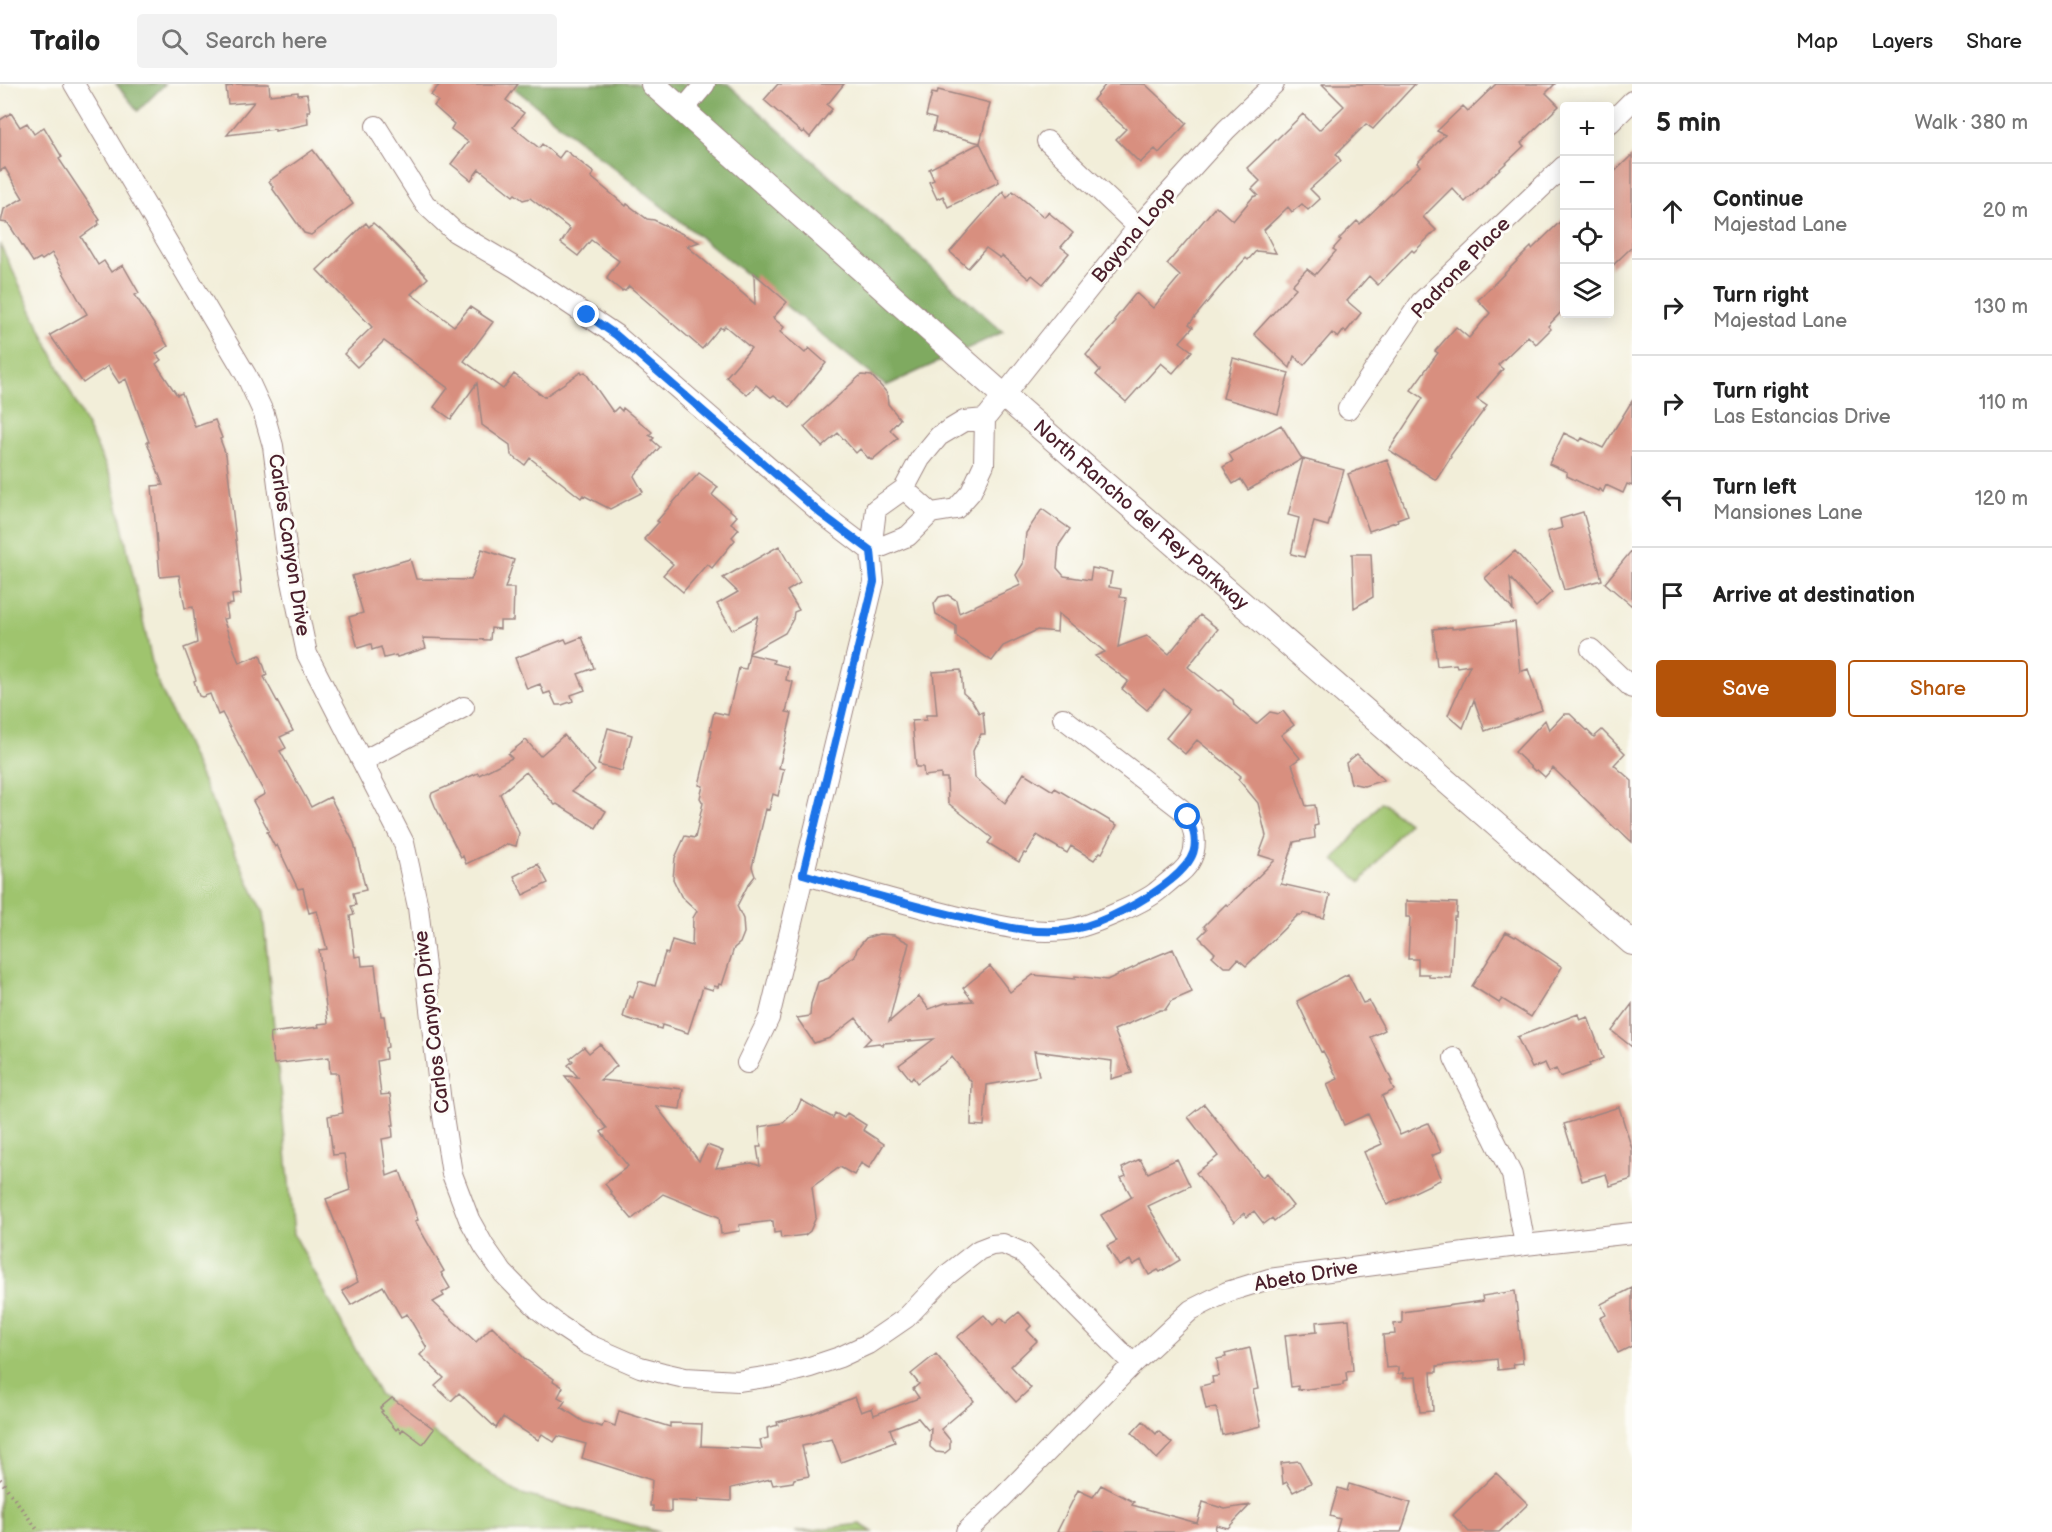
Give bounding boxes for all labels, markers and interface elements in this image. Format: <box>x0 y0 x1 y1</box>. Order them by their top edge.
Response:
search box <box>137 14 557 68</box>
text: Trailo <box>30 25 101 58</box>
icon: search <box>158 25 191 58</box>
text: Search here <box>206 28 327 55</box>
text: Map <box>1796 29 1838 54</box>
text: Layers <box>1871 29 1933 54</box>
text: Share <box>1966 29 2022 54</box>
map controls <box>1560 102 1614 318</box>
button: + <box>1560 102 1614 156</box>
text: 5 min <box>1656 108 1721 139</box>
text: Walk · 380 m <box>1915 111 2028 135</box>
button: − <box>1560 156 1614 210</box>
street label: Bayona Loop <box>1087 182 1181 288</box>
text: Continue <box>1713 186 1803 213</box>
icon: ahead <box>1656 195 1689 228</box>
text: 20 m <box>1983 199 2028 223</box>
button: locate <box>1560 210 1614 264</box>
street label: Padrone Place <box>1407 212 1516 324</box>
text: Majestad Lane <box>1713 213 1847 237</box>
button: layers <box>1560 264 1614 318</box>
text: Turn right <box>1713 282 1809 309</box>
icon: right <box>1656 291 1689 324</box>
text: 130 m <box>1974 295 2028 319</box>
route end <box>573 301 599 327</box>
text: Majestad Lane <box>1713 309 1847 333</box>
text: Turn right <box>1713 378 1809 405</box>
icon: right <box>1656 387 1689 420</box>
text: 110 m <box>1979 391 2028 415</box>
text: Las Estancias Drive <box>1713 405 1891 429</box>
street label: North Rancho del Rey Parkway <box>1028 415 1253 615</box>
street label: Carlos Canyon Drive <box>263 452 315 638</box>
text: Turn left <box>1713 474 1797 501</box>
icon: left <box>1656 483 1689 516</box>
text: 120 m <box>1975 487 2028 511</box>
text: Mansiones Lane <box>1713 501 1863 525</box>
icon: arrive <box>1656 579 1689 612</box>
text: Arrive at destination <box>1713 582 1915 609</box>
button: Save <box>1656 660 1836 717</box>
button: Share <box>1848 660 2028 717</box>
route start <box>1174 803 1200 829</box>
street label: Carlos Canyon Drive <box>409 929 455 1115</box>
street label: Abeto Drive <box>1252 1255 1360 1297</box>

